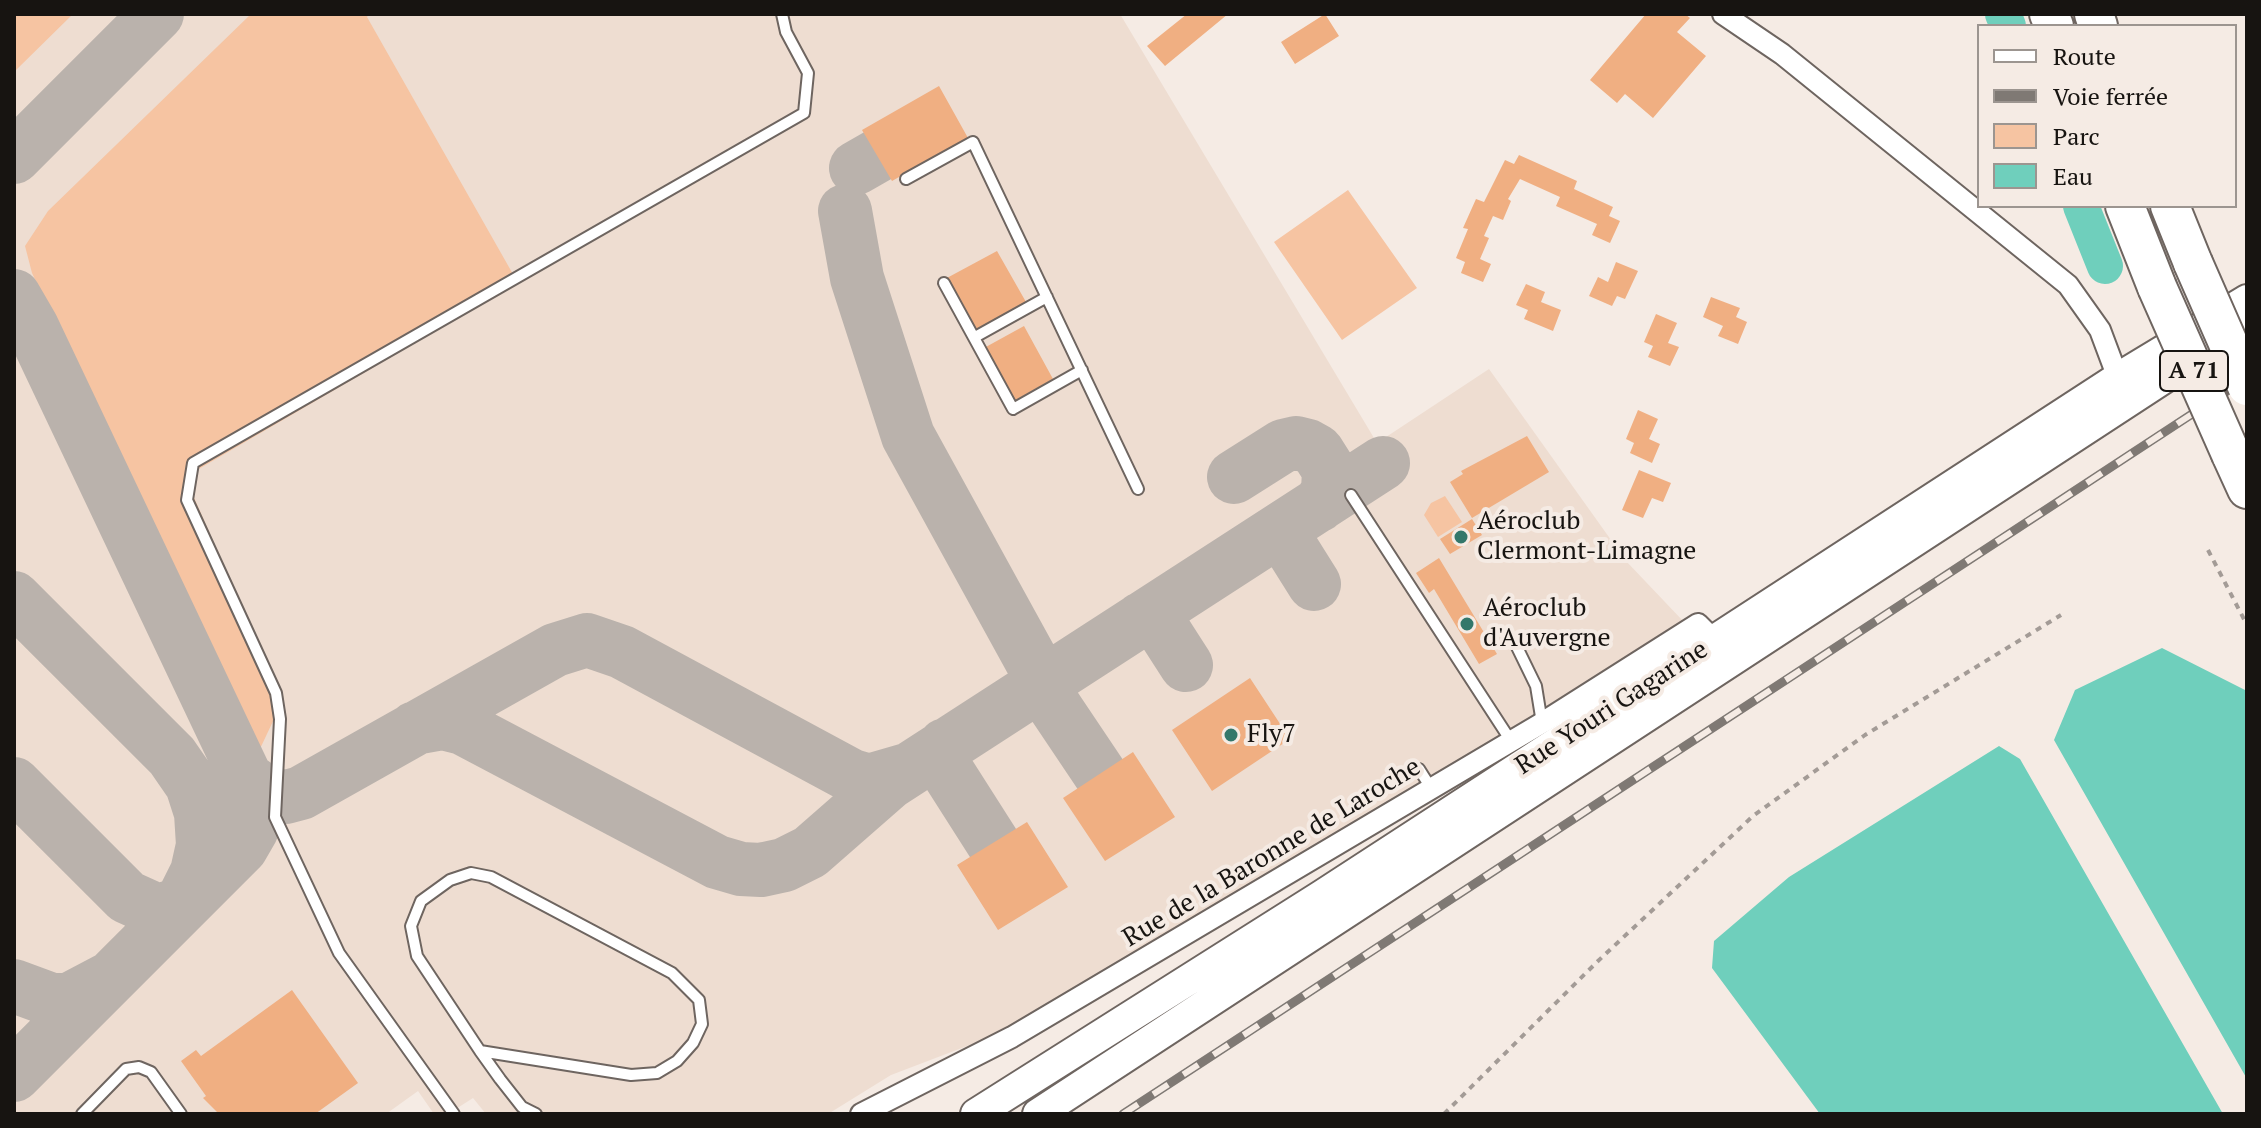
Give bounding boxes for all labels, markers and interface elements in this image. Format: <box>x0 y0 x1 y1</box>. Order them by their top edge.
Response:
legend <box>1977 24 2237 208</box>
text: Route <box>2053 40 2116 72</box>
text: Voie ferrée <box>2053 80 2168 112</box>
text: Parc <box>2053 120 2100 152</box>
text: Eau <box>2053 160 2093 192</box>
road number: A 71 <box>2160 351 2228 391</box>
place label: Aéroclub Clermont-Limagne <box>1477 506 1696 568</box>
marker: Aéroclub Clermont-Limagne <box>1452 528 1470 546</box>
place label: Aéroclub d'Auvergne <box>1483 593 1611 654</box>
marker: Aéroclub d'Auvergne <box>1458 615 1476 633</box>
street label: Rue Youri Gagarine <box>1510 634 1714 782</box>
place label: Fly7 <box>1247 719 1296 751</box>
marker: Fly7 <box>1222 726 1240 744</box>
street label: Rue de la Baronne de Laroche <box>1117 752 1427 954</box>

